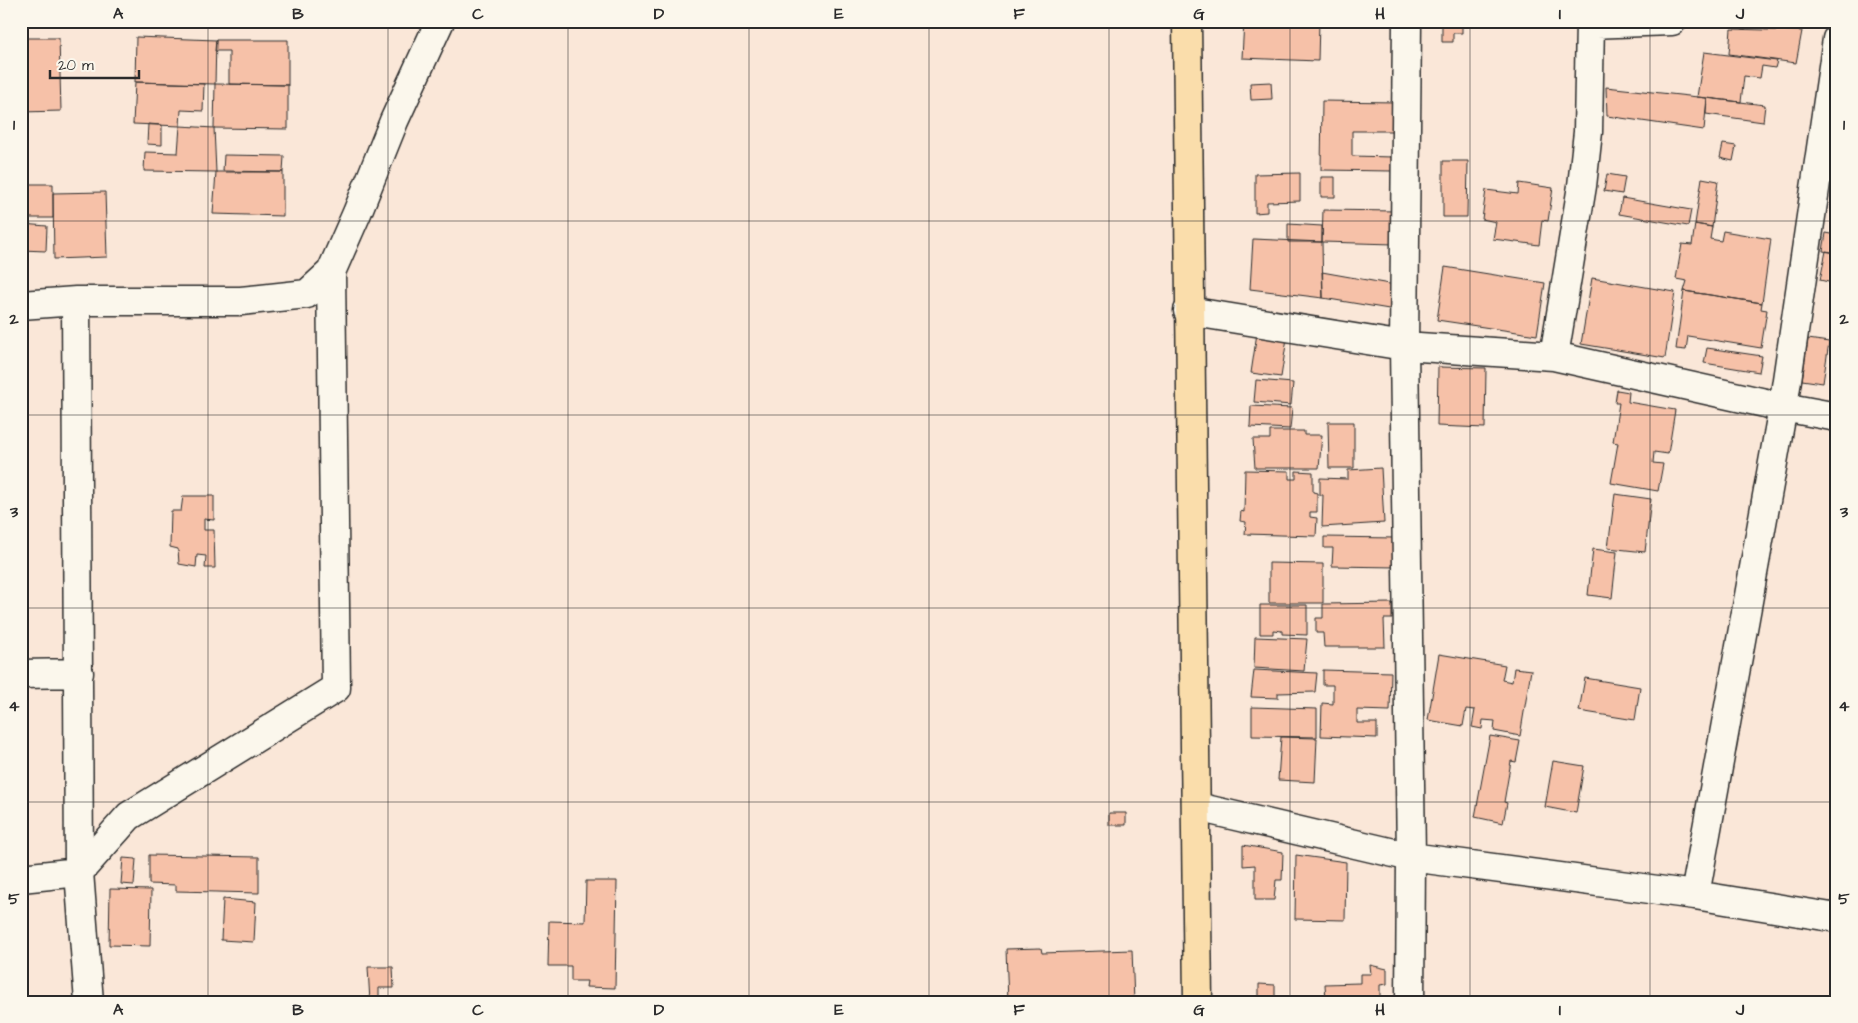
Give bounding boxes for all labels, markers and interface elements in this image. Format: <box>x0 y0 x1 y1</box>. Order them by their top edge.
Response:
text: A <box>113 3 124 25</box>
text: B <box>292 3 304 25</box>
text: C <box>472 3 484 25</box>
text: D <box>654 3 665 25</box>
text: E <box>834 3 844 25</box>
text: F <box>1013 3 1025 25</box>
text: G <box>1193 3 1205 25</box>
text: H <box>1375 3 1385 25</box>
text: I <box>1559 3 1561 25</box>
text: J <box>1735 3 1745 25</box>
scale bar <box>50 48 139 80</box>
text: 20 m <box>58 55 94 76</box>
text: 1 <box>13 114 16 136</box>
text: 1 <box>1843 114 1846 136</box>
text: 2 <box>8 308 19 330</box>
text: 2 <box>1838 308 1849 330</box>
text: 3 <box>9 501 19 523</box>
text: 3 <box>1839 501 1849 523</box>
text: 4 <box>9 695 20 717</box>
text: 4 <box>1839 695 1850 717</box>
text: 5 <box>8 888 20 910</box>
text: 5 <box>1838 888 1850 910</box>
text: A <box>113 999 124 1021</box>
text: B <box>292 999 304 1021</box>
text: C <box>472 999 484 1021</box>
text: D <box>654 999 665 1021</box>
text: E <box>834 999 844 1021</box>
text: F <box>1013 999 1025 1021</box>
text: G <box>1193 999 1205 1021</box>
text: H <box>1375 999 1385 1021</box>
text: I <box>1559 999 1561 1021</box>
text: J <box>1735 999 1745 1021</box>

